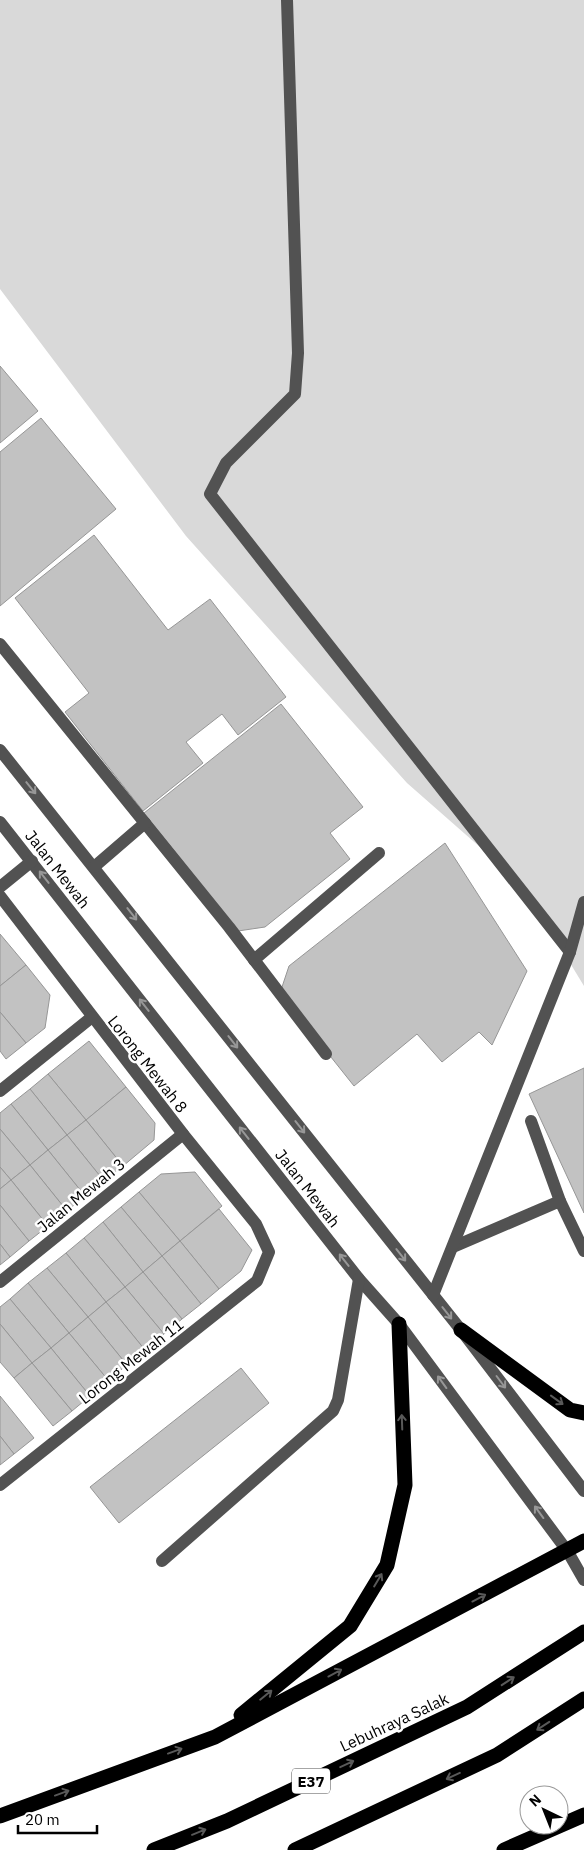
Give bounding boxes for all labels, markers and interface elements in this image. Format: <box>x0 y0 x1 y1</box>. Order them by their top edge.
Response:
one-way arrow <box>25 781 36 794</box>
street label: Jalan Mewah <box>21 826 95 912</box>
one-way arrow <box>38 871 49 884</box>
one-way arrow <box>127 908 138 921</box>
one-way arrow <box>139 998 149 1012</box>
street label: Lorong Mewah 8 <box>104 1011 192 1117</box>
one-way arrow <box>228 1035 238 1049</box>
one-way arrow <box>295 1120 306 1133</box>
one-way arrow <box>239 1126 250 1139</box>
street label: Jalan Mewah <box>271 1145 345 1231</box>
street label: Jalan Mewah 3 <box>33 1153 129 1237</box>
one-way arrow <box>396 1248 407 1261</box>
one-way arrow <box>339 1254 350 1267</box>
one-way arrow <box>441 1306 452 1319</box>
street label: Lorong Mewah 11 <box>75 1314 187 1408</box>
one-way arrow <box>437 1375 447 1389</box>
one-way arrow <box>495 1376 506 1389</box>
one-way arrow <box>549 1395 563 1405</box>
one-way arrow <box>398 1414 407 1430</box>
one-way arrow <box>533 1506 544 1519</box>
one-way arrow <box>373 1573 383 1587</box>
one-way arrow <box>472 1593 487 1603</box>
one-way arrow <box>328 1668 343 1678</box>
one-way arrow <box>501 1675 515 1686</box>
street label: Lebuhraya Salak <box>336 1688 452 1756</box>
one-way arrow <box>259 1689 272 1700</box>
one-way arrow <box>536 1721 550 1731</box>
one-way arrow <box>167 1746 182 1755</box>
one-way arrow <box>339 1759 354 1768</box>
road number: E37 <box>292 1768 330 1794</box>
one-way arrow <box>446 1772 461 1781</box>
north arrow <box>519 1785 569 1835</box>
one-way arrow <box>54 1788 69 1797</box>
text: N <box>525 1790 545 1811</box>
scale bar <box>18 1802 96 1834</box>
text: 20 m <box>25 1810 60 1829</box>
one-way arrow <box>191 1827 206 1836</box>

